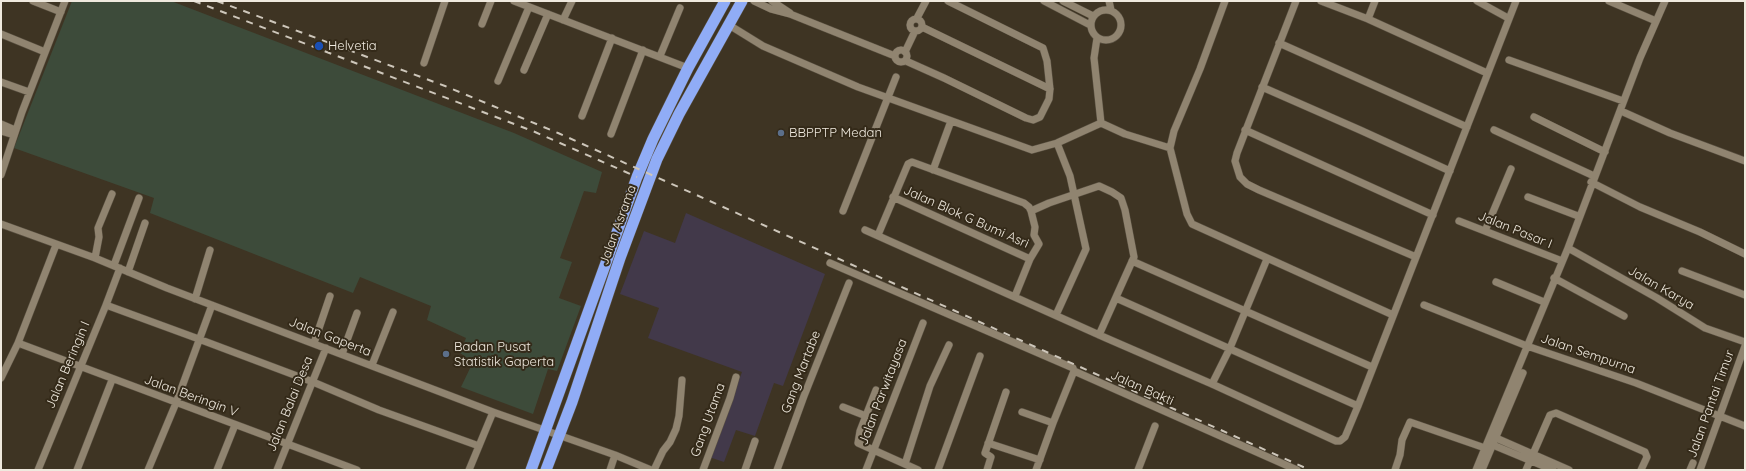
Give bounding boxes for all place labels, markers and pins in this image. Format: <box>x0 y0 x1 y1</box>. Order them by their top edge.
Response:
place label: Helvetia <box>328 38 377 54</box>
marker: Helvetia <box>313 40 325 52</box>
place label: BBPPTP Medan <box>789 125 882 141</box>
marker: BBPPTP Medan <box>776 128 786 138</box>
place label: Badan Pusat Statistik Gaperta <box>454 339 554 370</box>
marker: Badan Pusat Statistik Gaperta <box>441 349 451 359</box>

